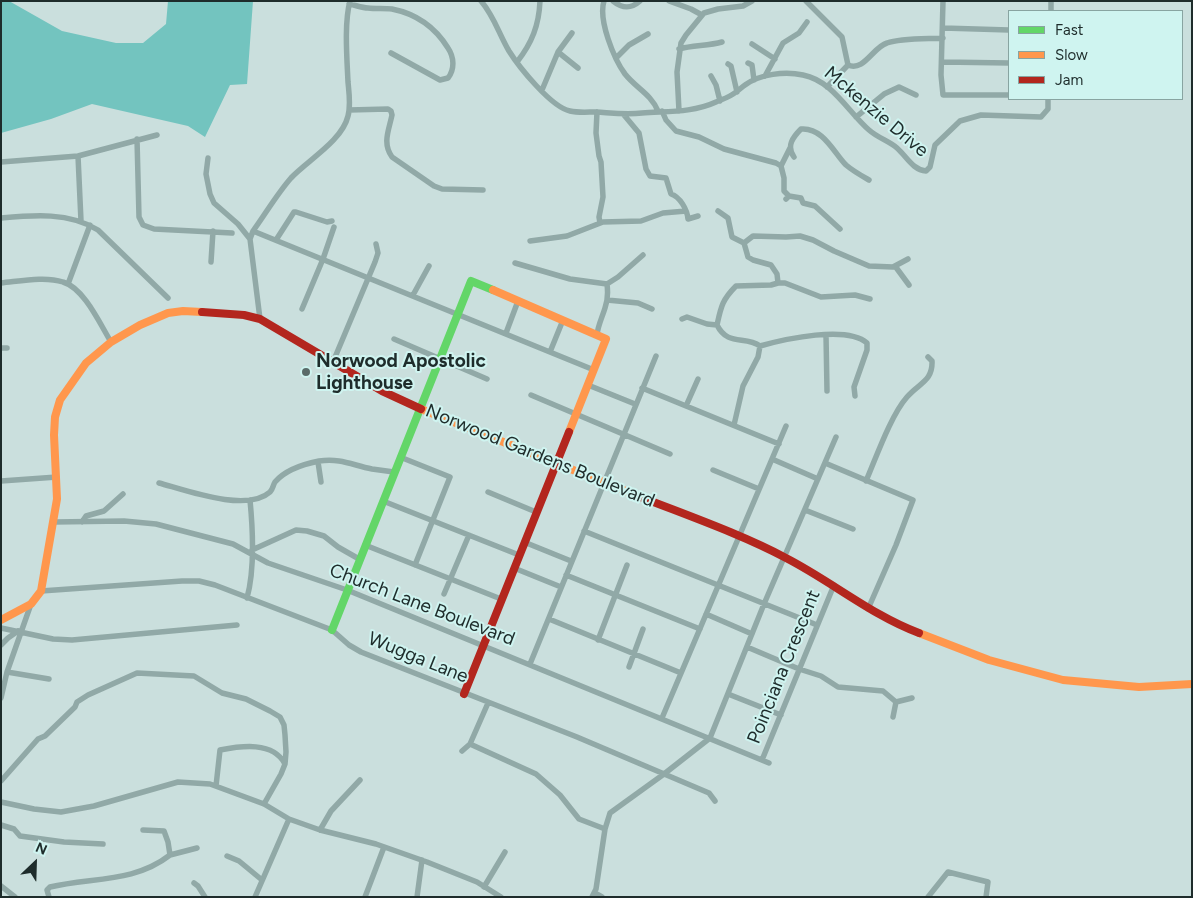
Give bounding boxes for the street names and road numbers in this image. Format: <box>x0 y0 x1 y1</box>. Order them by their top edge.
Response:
street label: Mckenzie Drive <box>819 62 933 162</box>
street label: Norwood Gardens Boulevard <box>422 399 658 513</box>
street label: Church Lane Boulevard <box>326 559 518 651</box>
street label: Poinciana Crescent <box>743 587 825 747</box>
street label: Wugga Lane <box>365 628 471 688</box>

